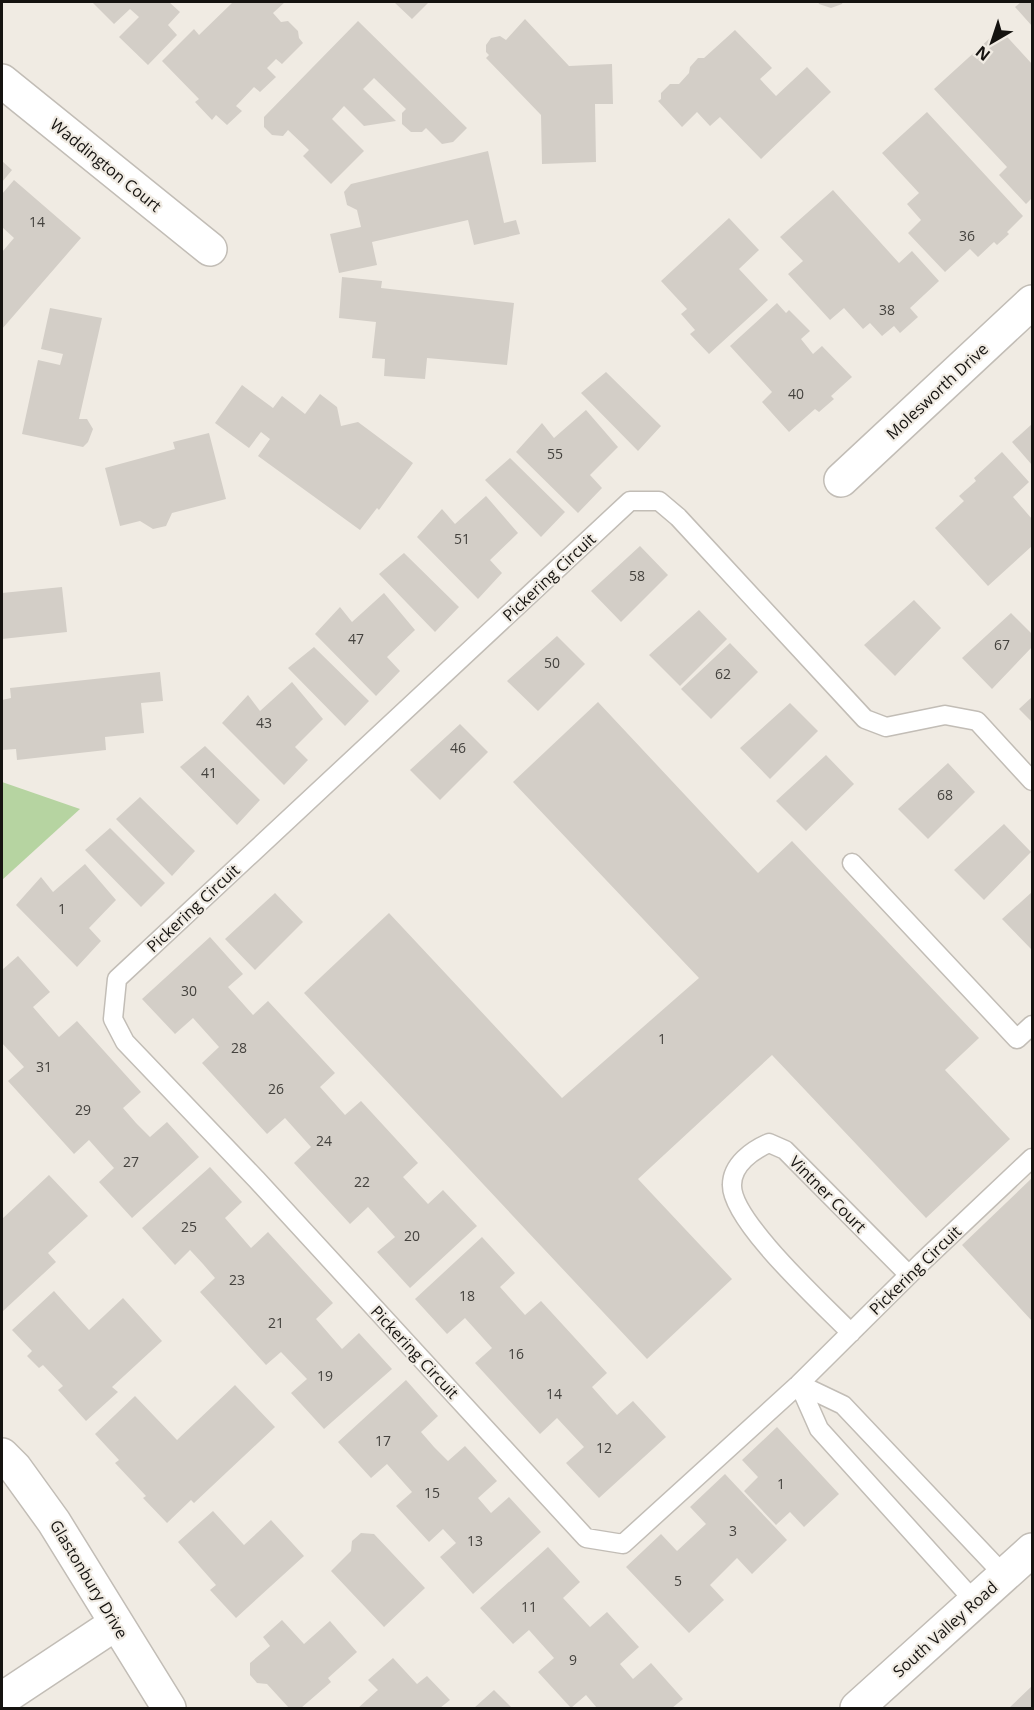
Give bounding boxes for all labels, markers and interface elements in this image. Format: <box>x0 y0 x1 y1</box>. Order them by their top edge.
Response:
north arrow <box>962 12 1022 72</box>
text: N <box>971 41 995 66</box>
street label: Waddington Court <box>46 113 166 217</box>
house number: 14 <box>29 212 45 231</box>
house number: 36 <box>959 226 975 245</box>
house number: 38 <box>879 300 895 319</box>
street label: Molesworth Drive <box>881 338 993 444</box>
house number: 40 <box>788 384 804 403</box>
house number: 55 <box>547 444 563 463</box>
street label: Pickering Circuit <box>498 528 601 626</box>
house number: 51 <box>454 529 470 548</box>
house number: 58 <box>629 566 645 585</box>
house number: 47 <box>348 629 364 648</box>
house number: 67 <box>994 635 1010 654</box>
house number: 50 <box>544 653 560 672</box>
house number: 62 <box>715 664 731 683</box>
house number: 43 <box>256 713 272 732</box>
house number: 46 <box>450 738 466 757</box>
house number: 41 <box>201 763 217 782</box>
house number: 68 <box>937 785 953 804</box>
street label: Pickering Circuit <box>142 859 245 957</box>
house number: 1 <box>58 899 66 918</box>
house number: 30 <box>181 981 197 1000</box>
house number: 1 <box>658 1029 666 1048</box>
house number: 28 <box>231 1038 247 1057</box>
house number: 31 <box>36 1057 52 1076</box>
house number: 26 <box>268 1079 284 1098</box>
house number: 29 <box>75 1100 91 1119</box>
house number: 24 <box>316 1131 332 1150</box>
street label: Vintner Court <box>785 1151 871 1237</box>
house number: 27 <box>123 1152 139 1171</box>
house number: 22 <box>354 1172 370 1191</box>
house number: 25 <box>181 1217 197 1236</box>
street label: Pickering Circuit <box>864 1220 966 1320</box>
house number: 20 <box>404 1226 420 1245</box>
house number: 23 <box>229 1270 245 1289</box>
house number: 18 <box>459 1286 475 1305</box>
street label: Pickering Circuit <box>366 1301 464 1404</box>
house number: 21 <box>268 1313 284 1332</box>
house number: 16 <box>508 1344 524 1363</box>
house number: 19 <box>317 1366 333 1385</box>
house number: 14 <box>546 1384 562 1403</box>
house number: 17 <box>375 1431 391 1450</box>
house number: 12 <box>596 1438 612 1457</box>
house number: 1 <box>777 1474 785 1493</box>
house number: 15 <box>424 1483 440 1502</box>
street label: Glastonbury Drive <box>45 1516 133 1642</box>
house number: 3 <box>729 1521 737 1540</box>
house number: 13 <box>467 1531 483 1550</box>
house number: 5 <box>674 1571 682 1590</box>
street label: South Valley Road <box>888 1576 1002 1682</box>
house number: 11 <box>521 1597 537 1616</box>
house number: 9 <box>569 1650 577 1669</box>

